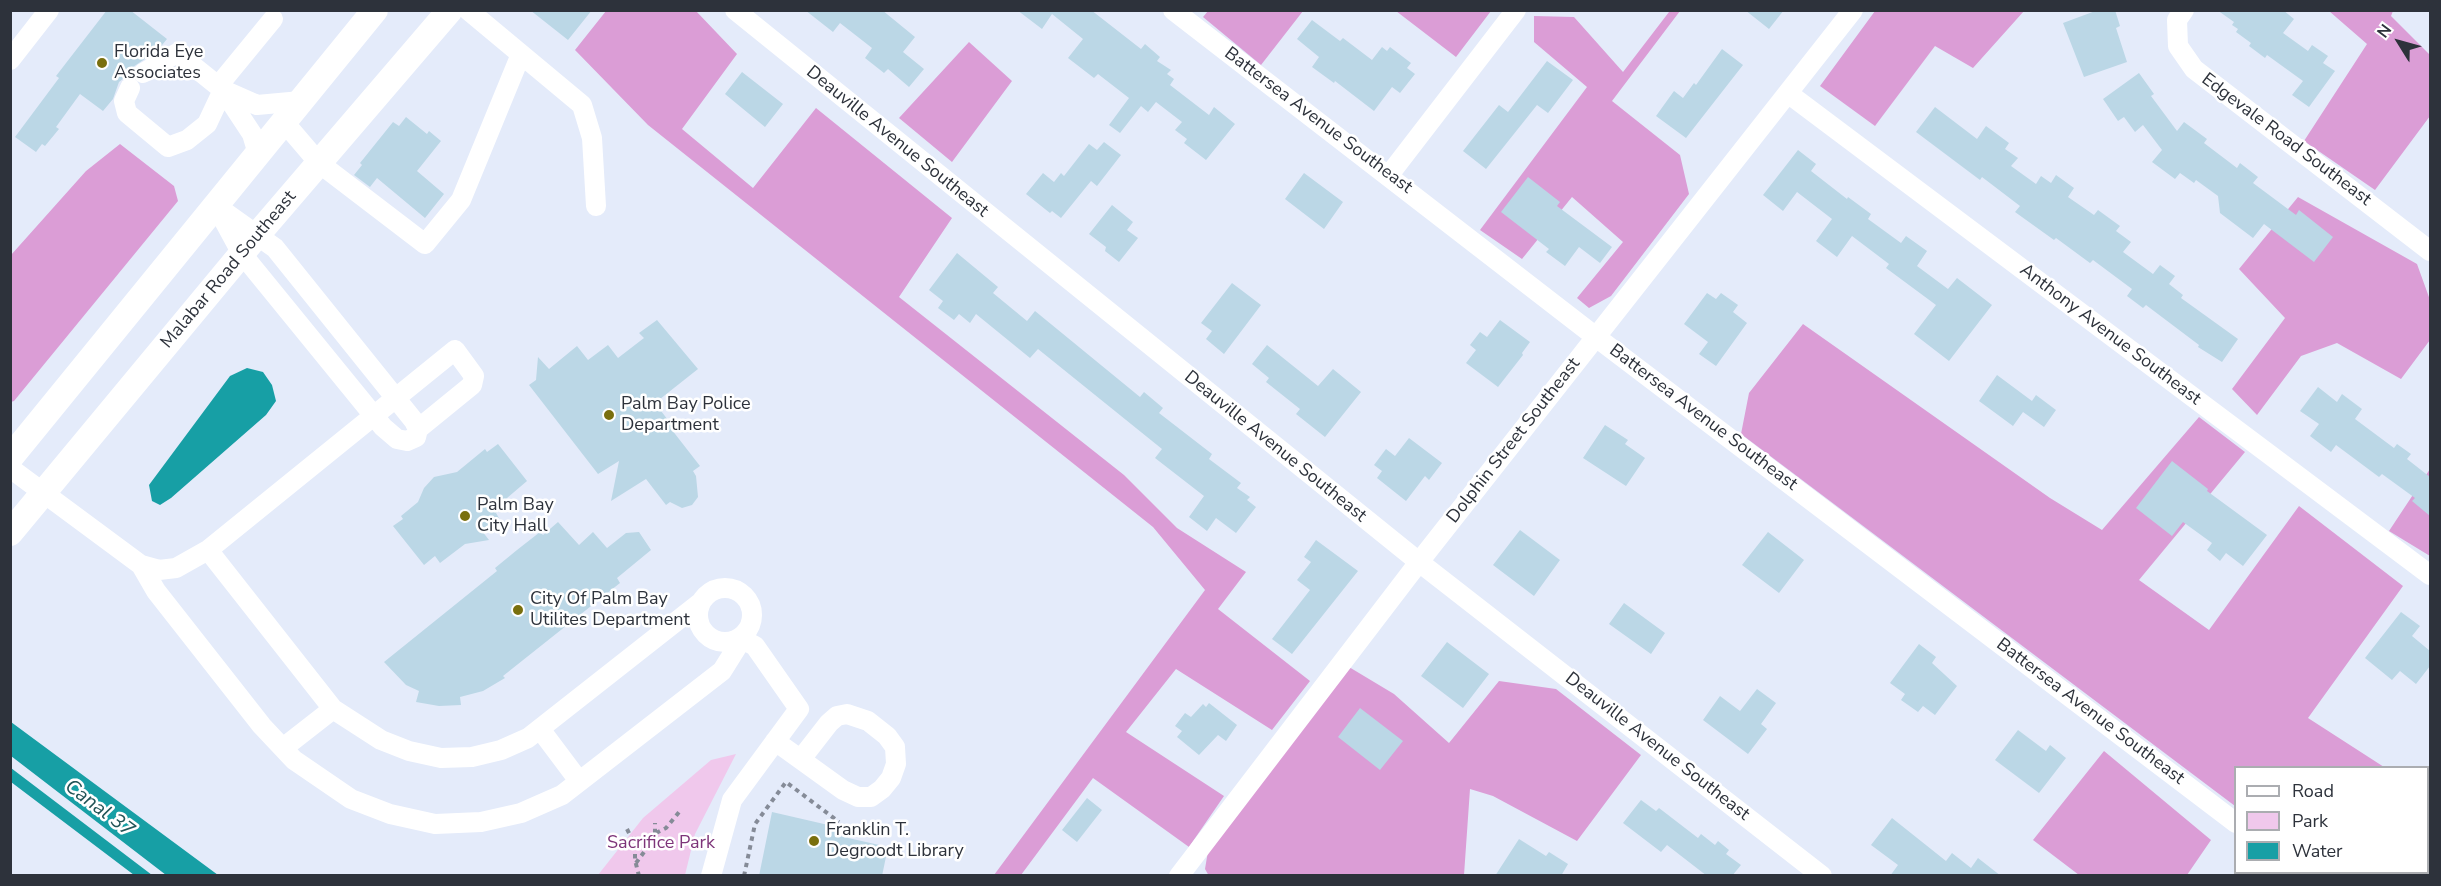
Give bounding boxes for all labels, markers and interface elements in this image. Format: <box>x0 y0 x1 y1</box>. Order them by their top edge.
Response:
north arrow <box>2369 12 2429 72</box>
text: N <box>2372 20 2397 43</box>
place label: Florida Eye Associates <box>114 42 203 84</box>
street label: Battersea Avenue Southeast <box>1220 43 1416 199</box>
marker: Florida Eye Associates <box>95 56 109 70</box>
street label: Deauville Avenue Southeast <box>801 62 993 222</box>
street label: Edgevale Road Southeast <box>2197 69 2375 211</box>
street label: Malabar Road Southeast <box>157 187 301 353</box>
street label: Anthony Avenue Southeast <box>2015 260 2205 410</box>
street label: Battersea Avenue Southeast <box>1605 340 1801 496</box>
street label: Dolphin Street Southeast <box>1443 354 1585 528</box>
street label: Deauville Avenue Southeast <box>1179 367 1371 527</box>
place label: Palm Bay Police Department <box>621 394 751 436</box>
marker: Palm Bay Police Department <box>602 408 616 422</box>
place label: Palm Bay City Hall <box>477 495 554 538</box>
marker: Palm Bay City Hall <box>458 509 472 523</box>
place label: City Of Palm Bay Utilites Department <box>530 589 690 632</box>
marker: City Of Palm Bay Utilites Department <box>511 603 525 617</box>
street label: Battersea Avenue Southeast <box>1992 634 2188 790</box>
street label: Deauville Avenue Southeast <box>1560 668 1754 826</box>
legend <box>2234 766 2429 874</box>
water label: Canal 37 <box>60 775 138 843</box>
text: Road <box>2292 779 2334 803</box>
text: Park <box>2292 809 2328 833</box>
place label: Franklin T. Degroodt Library <box>826 820 964 862</box>
park label: Sacrifice Park <box>607 833 715 855</box>
marker: Franklin T. Degroodt Library <box>807 834 821 848</box>
text: Water <box>2292 839 2343 863</box>

